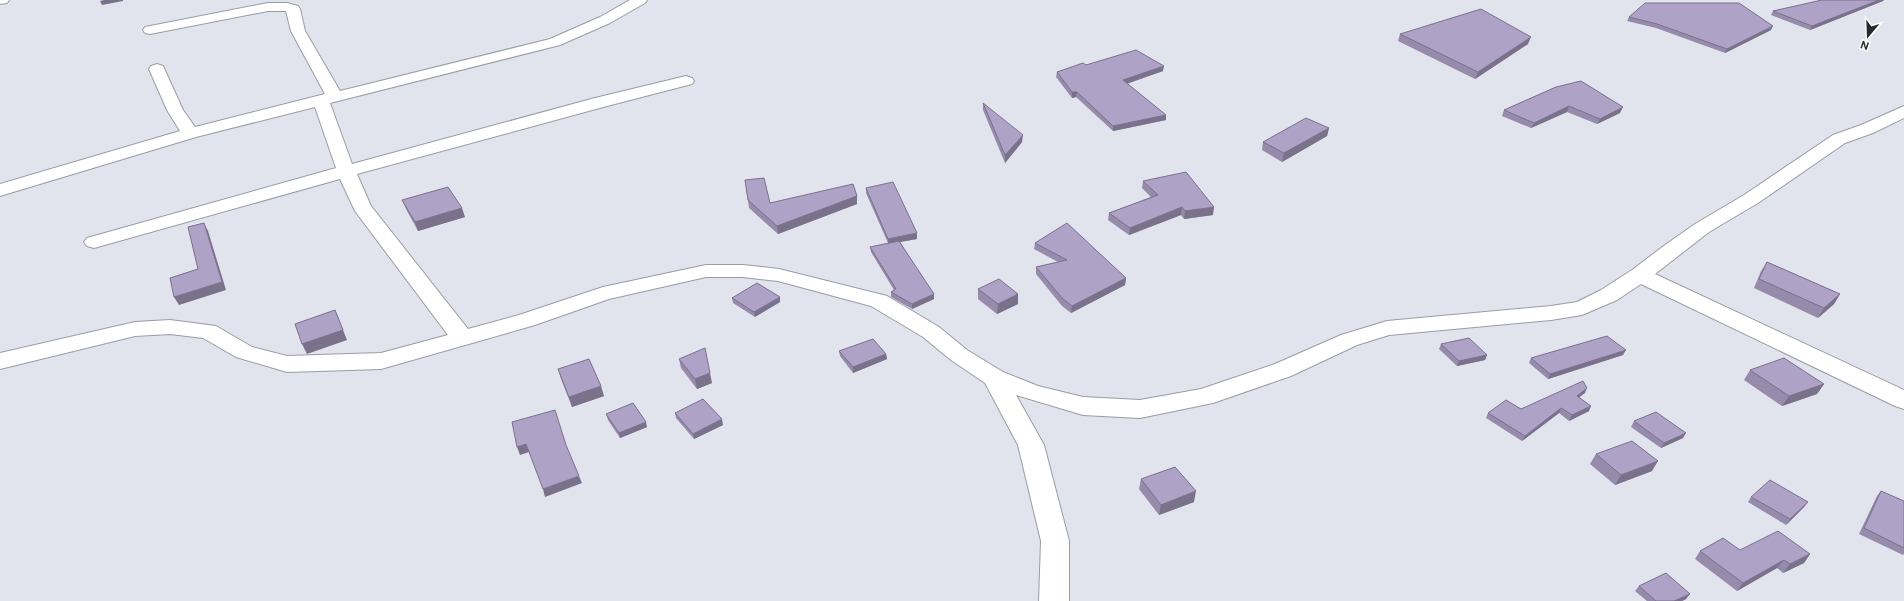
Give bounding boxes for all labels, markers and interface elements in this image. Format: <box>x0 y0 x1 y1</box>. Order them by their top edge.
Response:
north arrow <box>1848 16 1888 56</box>
text: N <box>1859 38 1871 53</box>

